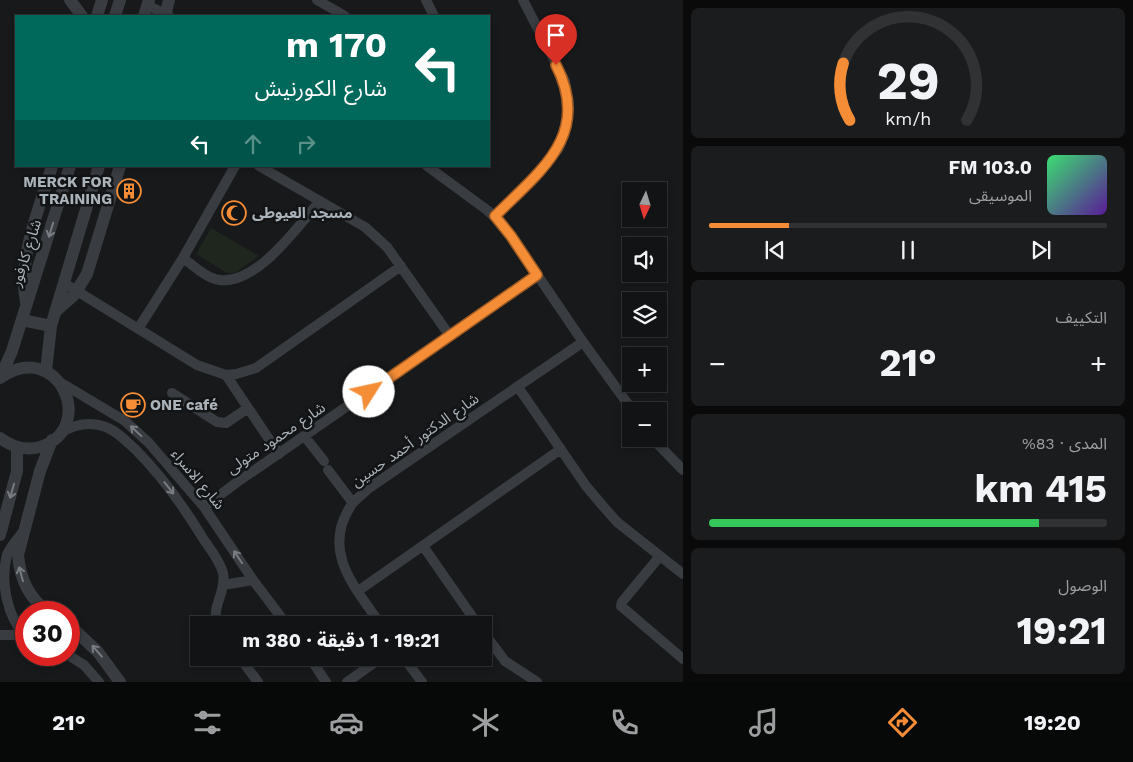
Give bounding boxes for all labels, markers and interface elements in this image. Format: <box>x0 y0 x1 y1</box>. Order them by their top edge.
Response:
pin <box>535 14 577 65</box>
icon: arrive <box>542 21 570 49</box>
text: 170 m <box>286 24 387 66</box>
icon: left <box>405 35 470 100</box>
text: 29 <box>876 51 940 112</box>
text: شارع الكورنيش <box>255 76 387 101</box>
text: km/h <box>885 108 931 129</box>
icon: left <box>186 130 214 158</box>
icon: ahead <box>239 130 267 158</box>
icon: right <box>292 130 320 158</box>
text: 103.0 FM <box>949 156 1032 179</box>
place label: MERCK FOR TRAINING <box>23 173 113 208</box>
building icon: MERCK FOR TRAINING <box>116 178 142 204</box>
north arrow <box>622 182 668 228</box>
map controls <box>622 182 667 447</box>
text: الموسيقى <box>969 186 1032 205</box>
mosque icon: مسجد العيوطى <box>221 200 247 226</box>
place label: مسجد العيوطى <box>252 204 353 222</box>
street label: شارع كارفور <box>6 217 48 291</box>
one-way arrow <box>45 221 55 237</box>
icon: previous <box>761 236 789 264</box>
icon: pause <box>894 236 922 264</box>
icon: next <box>1027 236 1055 264</box>
button: sound <box>622 237 667 282</box>
button: layers <box>622 292 667 337</box>
text: التكييف <box>1055 308 1107 327</box>
text: 21° <box>879 341 937 385</box>
button: + <box>622 347 667 392</box>
text: − <box>709 347 726 380</box>
text: + <box>1090 347 1107 380</box>
position arrow <box>342 365 394 417</box>
street label: شارع الدكتور أحمد حسين <box>348 389 484 493</box>
cafe icon: ONE café <box>120 392 146 418</box>
place label: ONE café <box>150 396 218 414</box>
street label: شارع محمود متولى <box>223 398 331 480</box>
button: − <box>622 402 667 447</box>
one-way arrow <box>130 425 143 437</box>
text: المدى · 83% <box>1022 434 1107 453</box>
street label: شارع الاسراء <box>165 445 229 515</box>
text: 415 km <box>975 467 1107 511</box>
one-way arrow <box>164 481 175 494</box>
one-way arrow <box>7 483 17 499</box>
one-way arrow <box>233 550 243 564</box>
one-way arrow <box>16 566 26 582</box>
text: الوصول <box>1058 576 1107 595</box>
speed limit sign: 30 <box>15 601 80 666</box>
text: 19:21 <box>1017 609 1107 653</box>
text: 19:21 · 1 دقيقة · 380 m <box>242 629 440 652</box>
one-way arrow <box>91 645 103 658</box>
icon: filters <box>190 705 225 740</box>
icon: car <box>329 705 364 740</box>
icon: climate <box>468 705 503 740</box>
icon: phone <box>607 705 642 740</box>
icon: music <box>746 705 781 740</box>
icon: directions <box>885 705 920 740</box>
text: 21° <box>52 710 86 735</box>
text: 19:20 <box>1024 710 1081 735</box>

